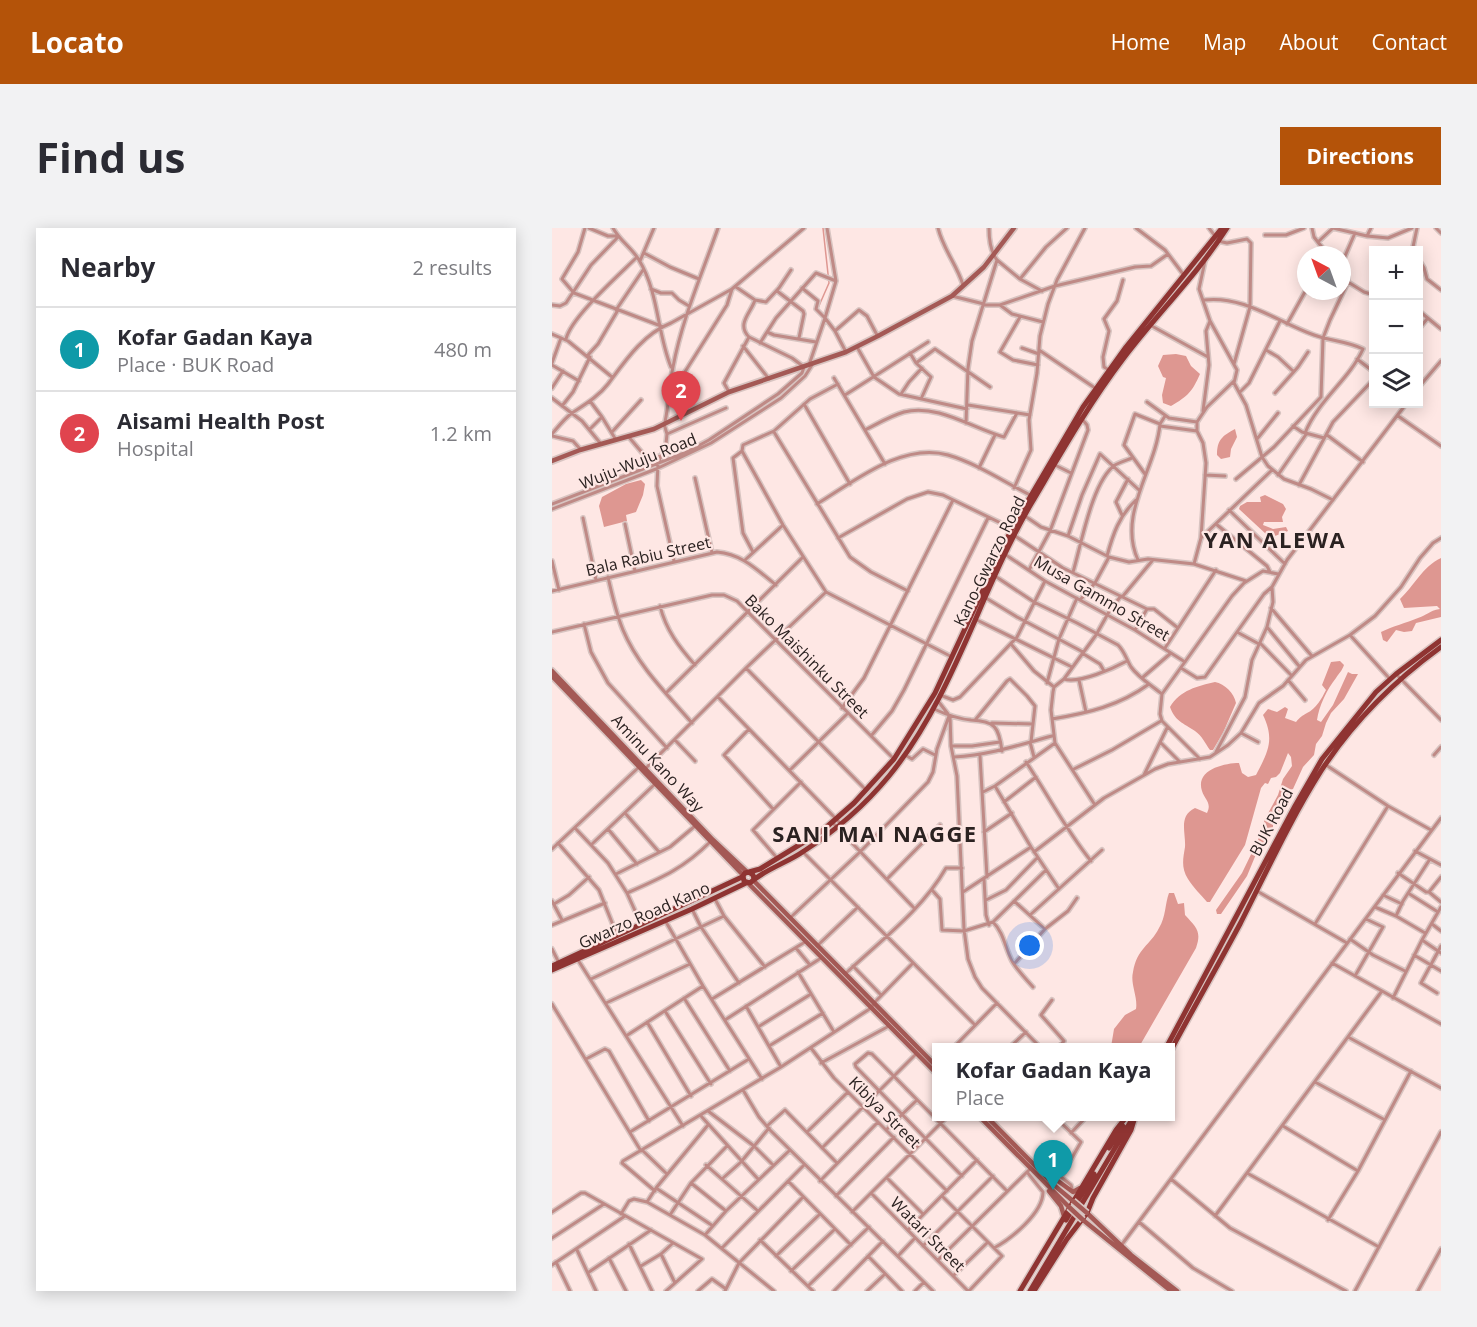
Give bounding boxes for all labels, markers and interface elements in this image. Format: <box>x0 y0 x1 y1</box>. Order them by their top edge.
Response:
text: Locato <box>30 23 124 61</box>
text: Home <box>1111 28 1170 56</box>
text: Map <box>1203 28 1246 56</box>
text: About <box>1279 28 1339 56</box>
text: Contact <box>1372 28 1447 56</box>
button: Directions <box>1280 127 1441 185</box>
text: Find us <box>36 128 185 185</box>
north arrow <box>1297 246 1351 300</box>
map controls <box>1369 246 1423 408</box>
button: + <box>1369 246 1423 300</box>
text: Nearby <box>60 249 155 285</box>
text: 2 results <box>412 254 492 281</box>
button: − <box>1369 300 1423 354</box>
text: Kofar Gadan Kaya <box>117 321 313 351</box>
text: 1 <box>74 336 85 363</box>
text: 480 m <box>434 336 492 363</box>
text: Place · BUK Road <box>117 351 274 378</box>
button: layers <box>1369 354 1423 408</box>
pin: 2 <box>662 372 700 421</box>
text: Aisami Health Post <box>117 405 325 435</box>
text: 2 <box>74 420 85 447</box>
text: 1.2 km <box>430 420 492 447</box>
street label: Wuju-Wuju Road <box>576 428 700 494</box>
text: Hospital <box>117 435 194 462</box>
street label: Kano-Gwarzo Road <box>948 492 1030 630</box>
district label: YAN ALEWA <box>1204 524 1346 554</box>
street label: Bala Rabiu Street <box>583 531 713 581</box>
street label: Musa Gammo Street <box>1030 550 1174 646</box>
street label: Bako Maishinku Street <box>740 589 874 723</box>
street label: Aminu Kano Way <box>607 709 710 818</box>
street label: BUK Road <box>1244 784 1298 860</box>
district label: SANI MAI NAGGE <box>772 818 978 848</box>
street label: Gwarzo Road Kano <box>575 876 713 954</box>
your location <box>1015 931 1044 960</box>
popup <box>932 1043 1175 1121</box>
text: Kofar Gadan Kaya <box>955 1054 1152 1084</box>
street label: Kibiya Street <box>844 1071 926 1153</box>
text: Place <box>955 1084 1004 1111</box>
pin: 1 <box>1034 1140 1072 1190</box>
street label: Watari Street <box>886 1192 971 1277</box>

